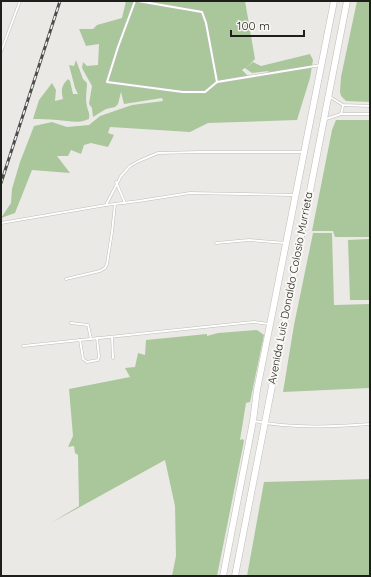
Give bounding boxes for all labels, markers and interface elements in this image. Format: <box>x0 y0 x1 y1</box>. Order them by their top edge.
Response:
scale bar <box>231 12 304 38</box>
text: 100 m <box>237 18 270 33</box>
street label: Avenida Luis Donaldo Colosio Murrieta <box>264 191 316 385</box>

